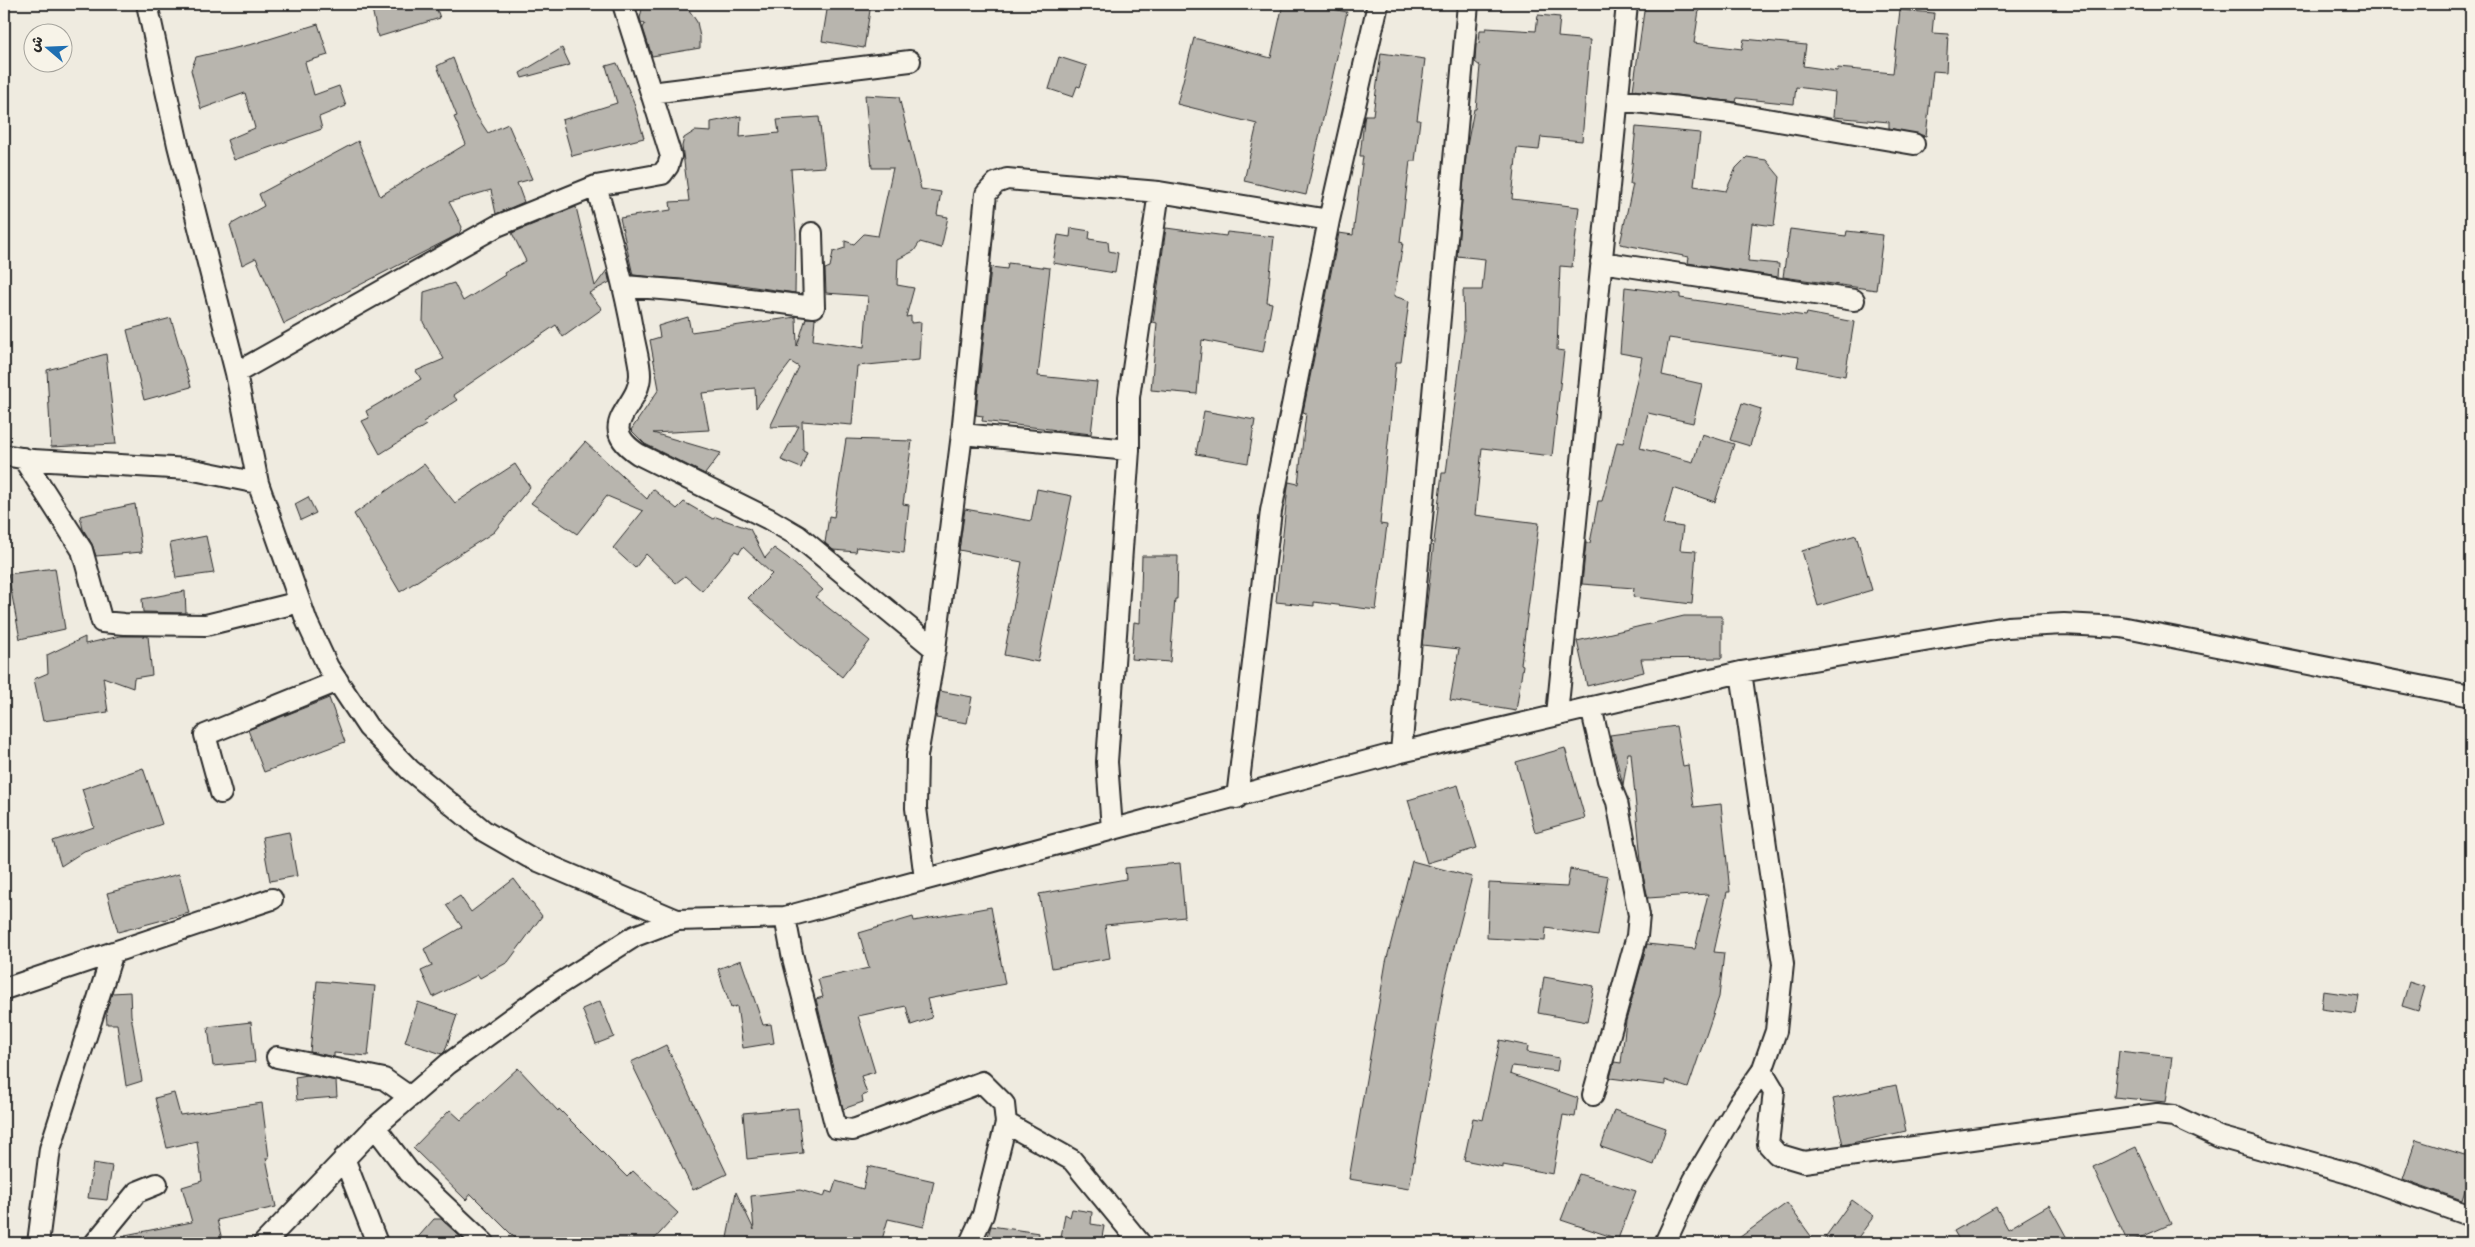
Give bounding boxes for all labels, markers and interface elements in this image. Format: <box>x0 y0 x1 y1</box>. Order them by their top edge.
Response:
north arrow <box>22 22 72 72</box>
text: ش <box>26 34 47 54</box>

